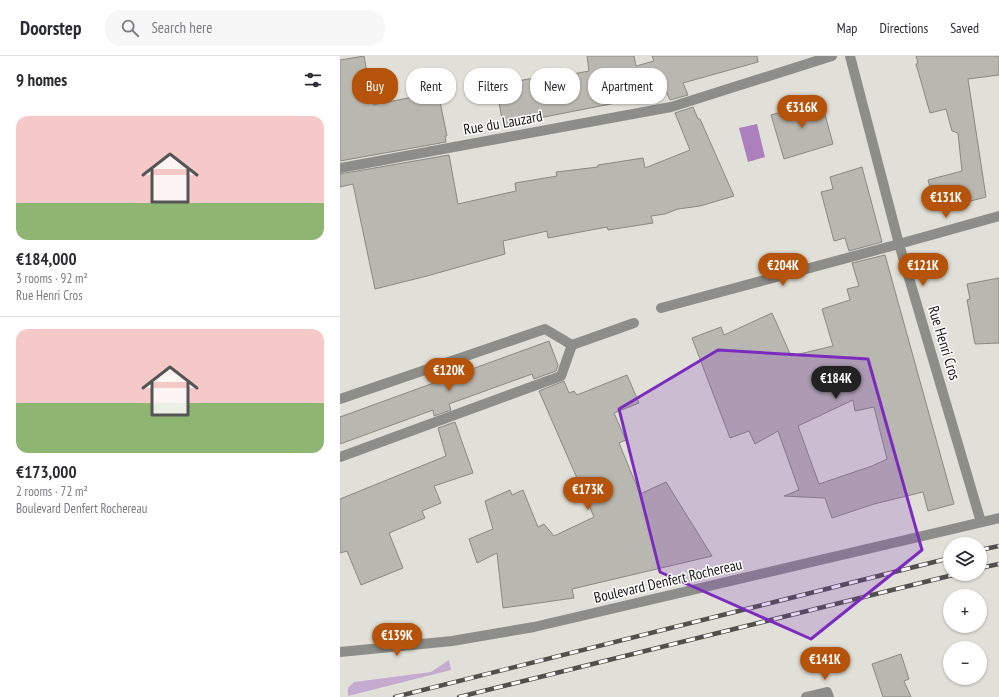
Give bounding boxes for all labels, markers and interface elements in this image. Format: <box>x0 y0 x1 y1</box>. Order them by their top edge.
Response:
search box <box>105 10 385 46</box>
text: Doorstep <box>20 16 81 40</box>
icon: search <box>119 17 141 39</box>
text: Search here <box>151 18 212 37</box>
text: Map <box>837 19 857 37</box>
text: Directions <box>879 19 928 37</box>
text: Saved <box>950 19 979 37</box>
chip: Buy <box>352 68 398 104</box>
chip: Rent <box>406 68 456 104</box>
chip: Filters <box>464 68 522 104</box>
chip: New <box>530 68 580 104</box>
chip: Apartment <box>588 68 667 104</box>
text: 9 homes <box>16 69 67 91</box>
icon: filters <box>302 69 324 91</box>
pin: €316K <box>774 95 830 129</box>
text: €316K <box>786 99 818 116</box>
street label: Rue du Lauzard <box>462 106 544 139</box>
icon: home <box>134 142 206 214</box>
pin: €131K <box>918 185 974 219</box>
text: €131K <box>930 189 962 206</box>
text: €184,000 <box>16 248 77 270</box>
pin: €204K <box>755 253 811 287</box>
pin: €121K <box>895 253 951 287</box>
text: €204K <box>767 257 799 274</box>
text: €121K <box>907 257 939 274</box>
text: 3 rooms · 92 m² <box>16 270 88 287</box>
text: Rue Henri Cros <box>16 287 83 304</box>
street label: Rue Henri Cros <box>924 303 965 382</box>
icon: home <box>134 355 206 427</box>
pin: €120K <box>421 358 477 392</box>
text: €120K <box>433 362 465 379</box>
pin: €184K <box>808 366 864 400</box>
text: €184K <box>820 370 852 387</box>
text: €173,000 <box>16 461 77 483</box>
pin: €173K <box>560 477 616 511</box>
text: €173K <box>572 481 604 498</box>
text: 2 rooms · 72 m² <box>16 483 88 500</box>
text: Boulevard Denfert Rochereau <box>16 500 147 517</box>
map controls <box>943 537 987 685</box>
button: layers <box>943 537 987 581</box>
street label: Boulevard Denfert Rochereau <box>592 554 744 607</box>
button: + <box>943 589 987 633</box>
pin: €139K <box>369 623 425 657</box>
text: €139K <box>381 627 413 644</box>
button: − <box>943 641 987 685</box>
pin: €141K <box>797 647 853 681</box>
text: €141K <box>809 651 841 668</box>

